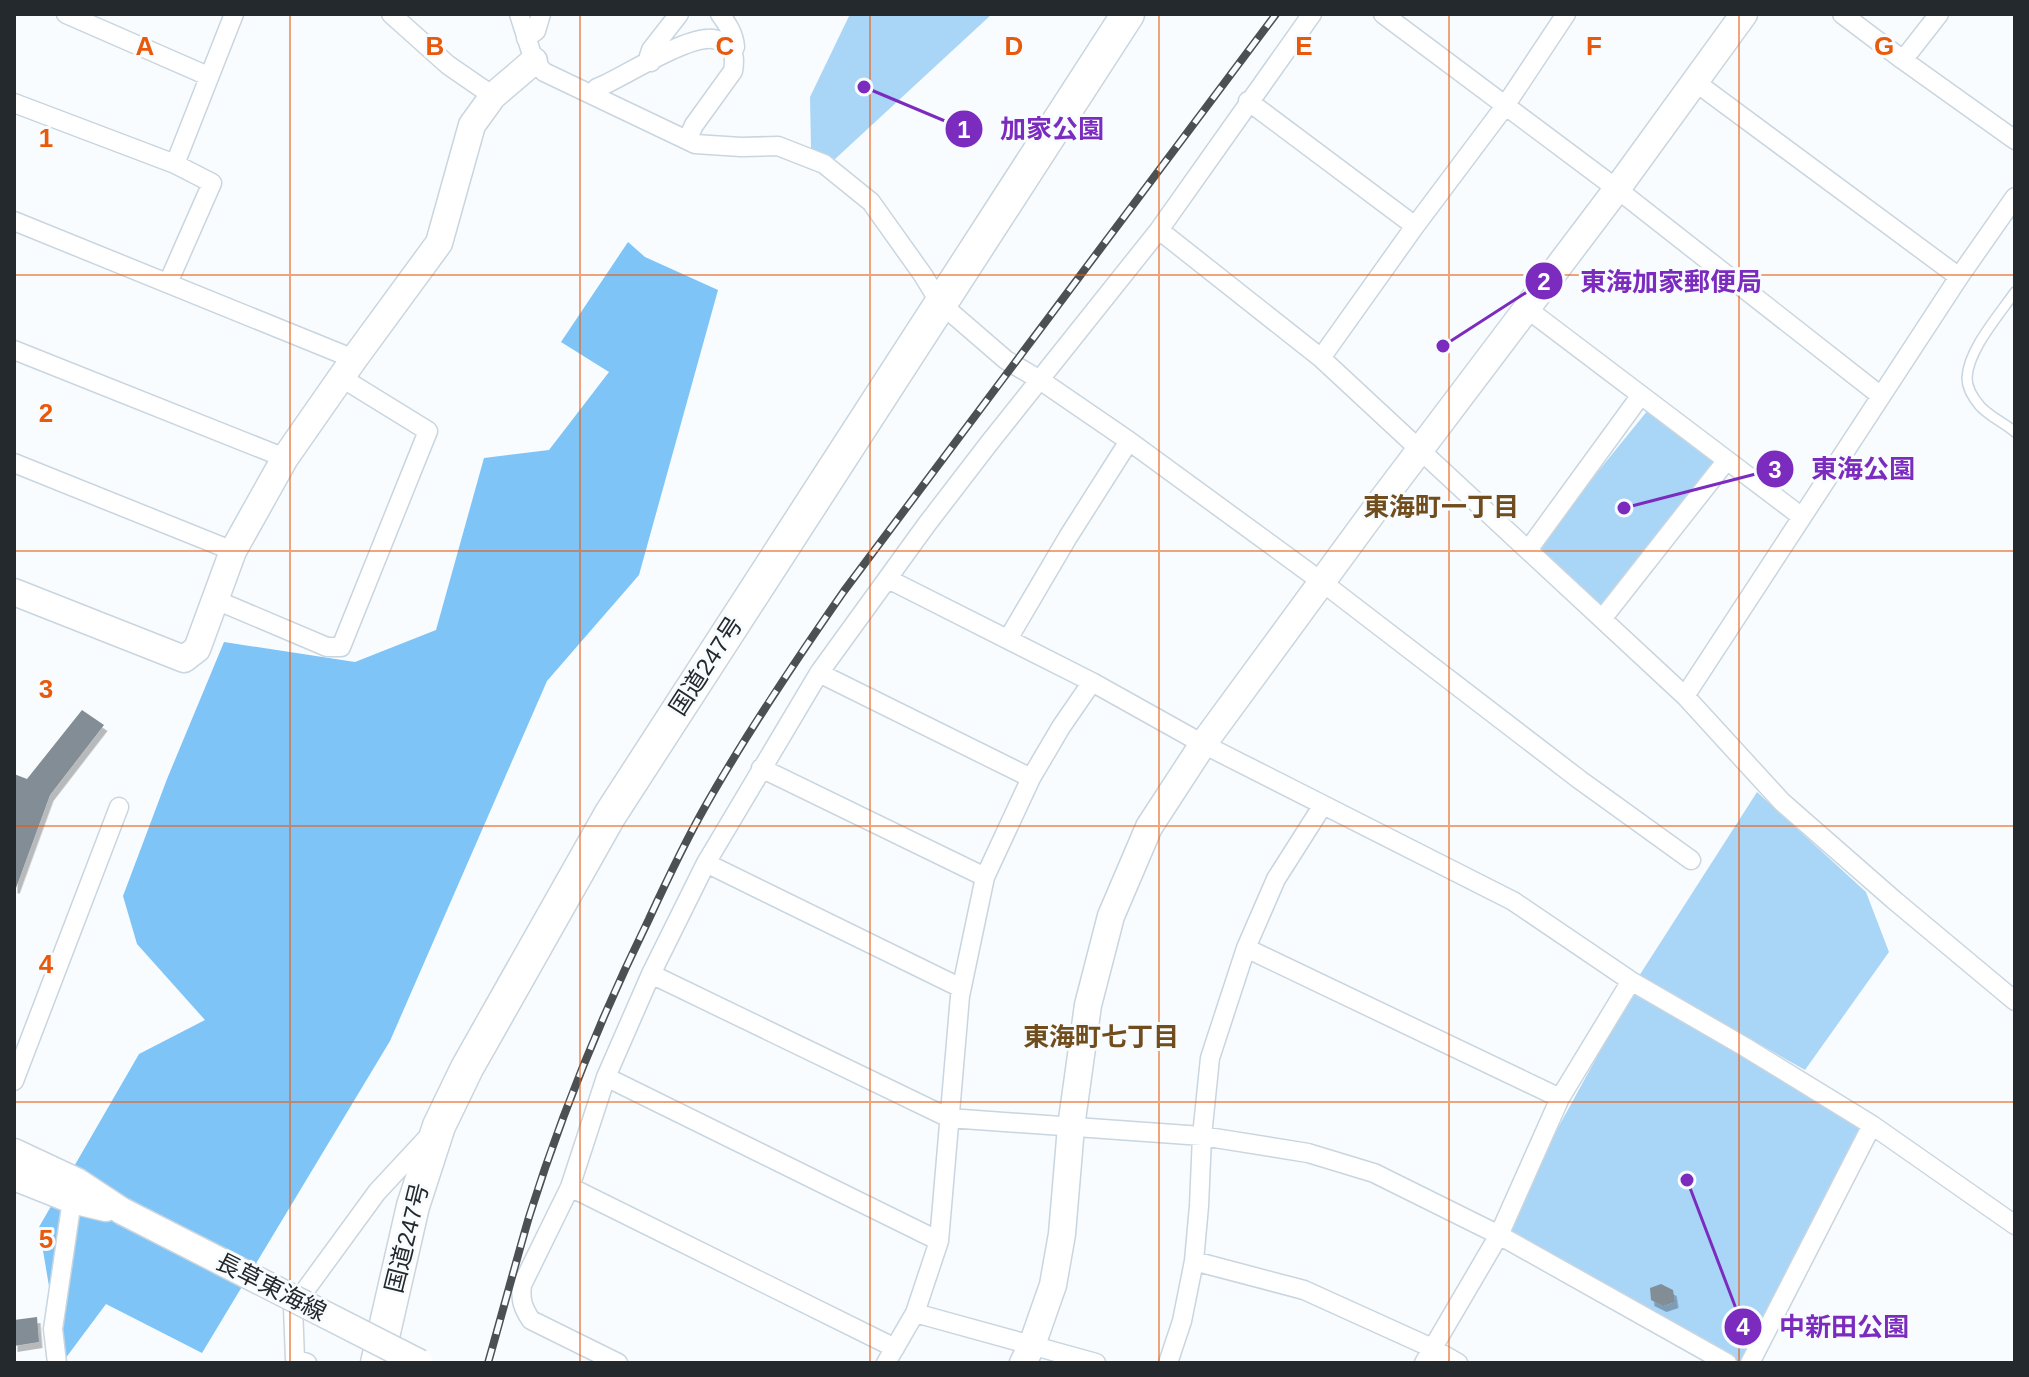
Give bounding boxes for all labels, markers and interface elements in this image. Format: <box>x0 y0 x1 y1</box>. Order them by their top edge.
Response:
text: A <box>136 31 155 61</box>
text: B <box>426 31 444 61</box>
text: C <box>716 31 735 61</box>
text: D <box>1005 31 1023 61</box>
text: E <box>1295 31 1313 61</box>
text: F <box>1586 31 1602 61</box>
text: G <box>1874 31 1894 61</box>
callout: 加家公園 <box>944 104 1120 154</box>
text: 加家公園 <box>1000 114 1104 144</box>
text: 1 <box>957 116 971 143</box>
text: 1 <box>39 123 53 153</box>
callout: 東海加家郵便局 <box>1524 256 1778 306</box>
text: 東海加家郵便局 <box>1580 267 1762 297</box>
text: 2 <box>1537 268 1551 295</box>
text: 2 <box>39 398 53 428</box>
callout: 東海公園 <box>1755 444 1931 494</box>
text: 東海公園 <box>1811 454 1915 484</box>
text: 3 <box>1768 456 1782 483</box>
district label: 東海町一丁目 <box>1363 492 1519 522</box>
street label: 国道247号 <box>664 611 747 720</box>
text: 3 <box>39 674 53 704</box>
text: 4 <box>39 949 54 979</box>
district label: 東海町七丁目 <box>1023 1022 1179 1052</box>
street label: 国道247号 <box>380 1180 433 1296</box>
text: 5 <box>39 1224 53 1254</box>
street label: 長草東海線 <box>212 1247 331 1326</box>
callout: 中新田公園 <box>1723 1302 1925 1352</box>
text: 中新田公園 <box>1779 1312 1909 1342</box>
text: 4 <box>1736 1313 1750 1340</box>

